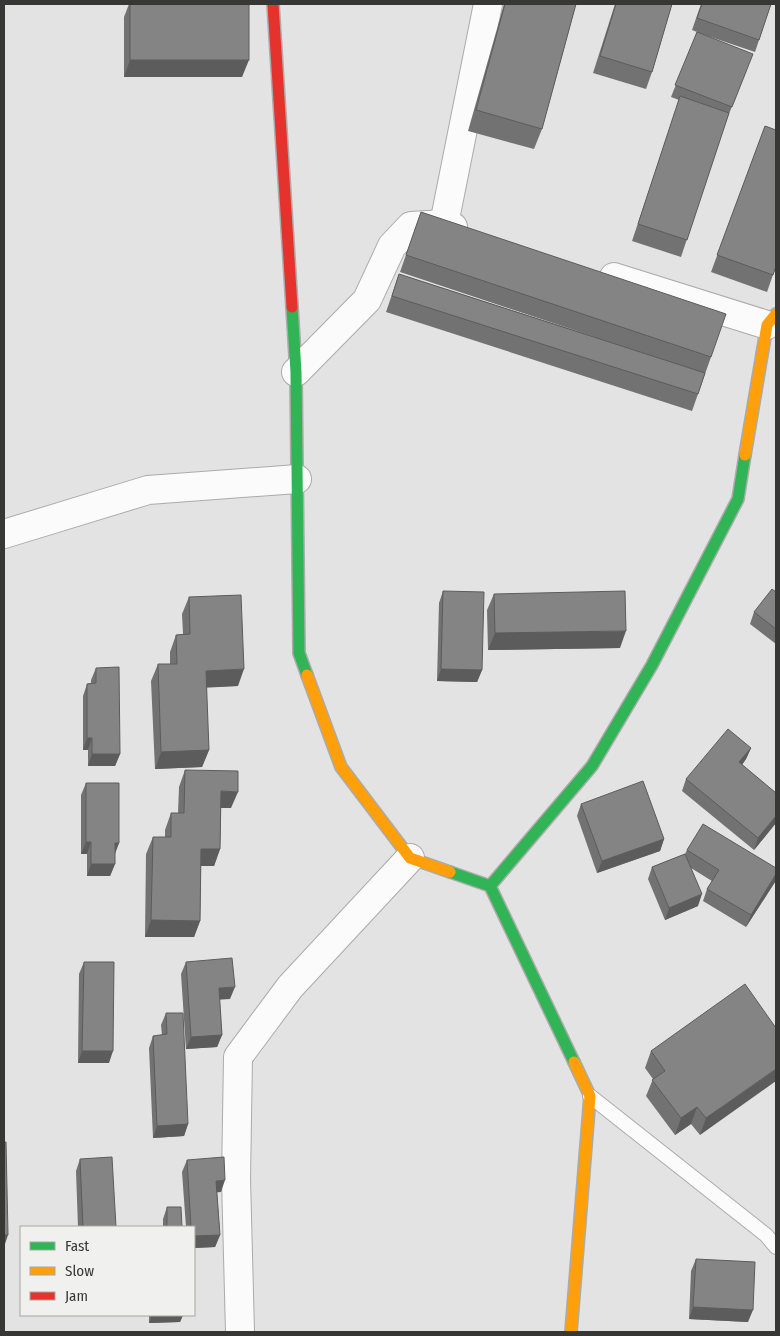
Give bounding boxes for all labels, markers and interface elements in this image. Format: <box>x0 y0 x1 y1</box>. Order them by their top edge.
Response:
legend <box>20 1226 195 1316</box>
text: Fast <box>65 1237 89 1255</box>
text: Slow <box>65 1262 94 1280</box>
text: Jam <box>65 1287 88 1305</box>

